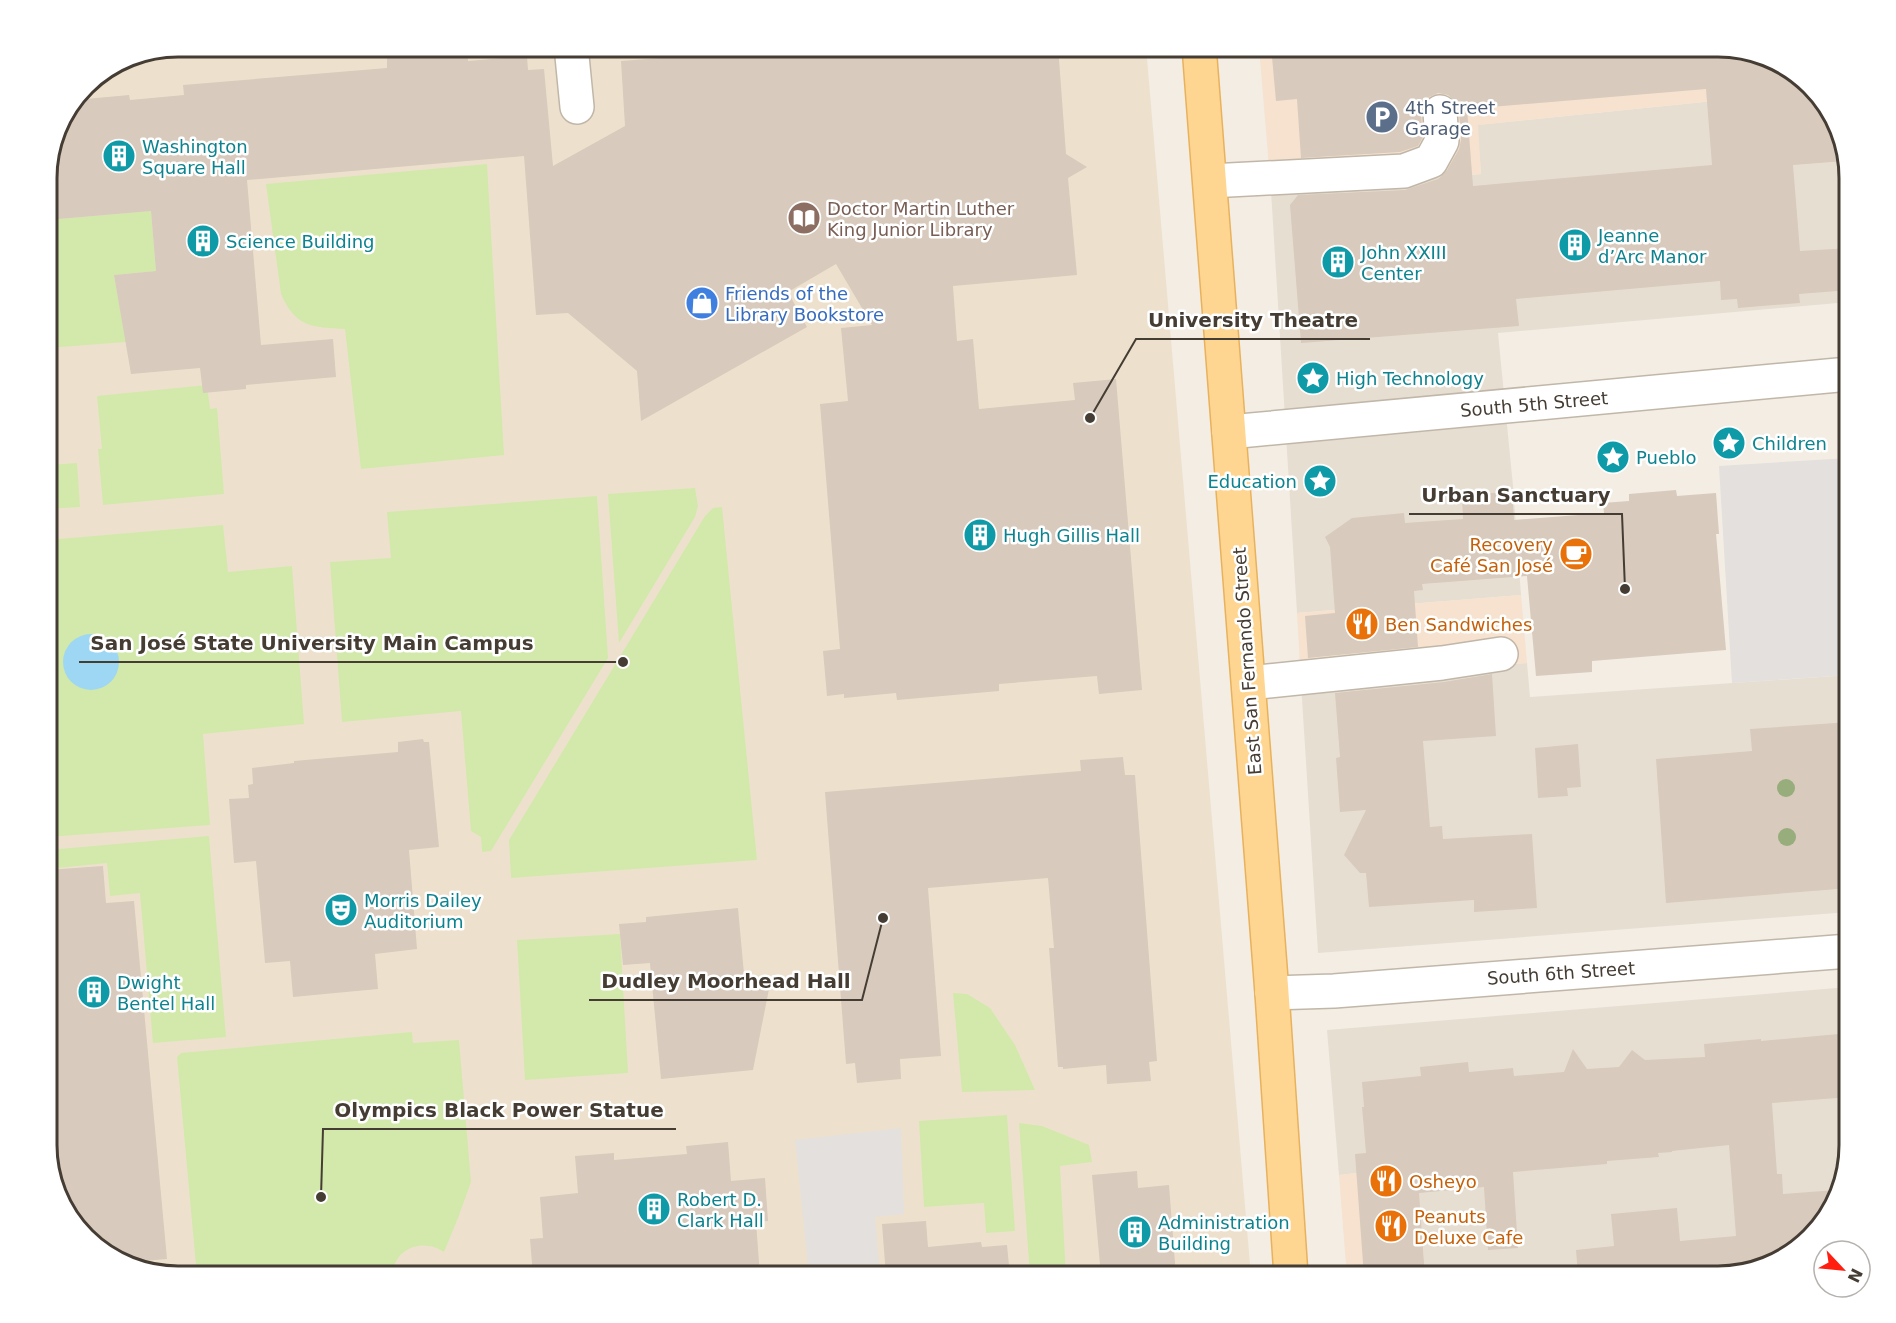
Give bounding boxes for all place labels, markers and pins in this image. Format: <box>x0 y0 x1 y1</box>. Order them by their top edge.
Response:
place label: 4th Street Garage <box>1405 97 1495 139</box>
parking icon: 4th Street Garage <box>1364 99 1400 135</box>
place label: Washington Square Hall <box>142 136 248 178</box>
building icon: Washington Square Hall <box>101 138 137 174</box>
place label: Doctor Martin Luther King Junior Library <box>827 198 1015 240</box>
library icon: Doctor Martin Luther King Junior Library <box>786 200 822 236</box>
building icon: Science Building <box>185 223 221 259</box>
place label: Jeanne d’Arc Manor <box>1597 225 1707 267</box>
building icon: Jeanne d’Arc Manor <box>1557 227 1593 263</box>
place label: Science Building <box>226 231 375 252</box>
place label: John XXIII Center <box>1360 242 1446 284</box>
building icon: John XXIII Center <box>1320 244 1356 280</box>
place label: Friends of the Library Bookstore <box>725 283 884 325</box>
shop icon: Friends of the Library Bookstore <box>684 285 720 321</box>
callout: University Theatre <box>1136 301 1370 339</box>
place icon: High Technology <box>1295 360 1331 396</box>
place label: High Technology <box>1336 368 1484 389</box>
place icon: Children <box>1711 425 1747 461</box>
place label: Children <box>1752 433 1827 454</box>
place icon: Pueblo <box>1595 439 1631 475</box>
place label: Pueblo <box>1636 447 1696 468</box>
place icon: Education <box>1302 463 1338 499</box>
place label: Education <box>1207 471 1297 492</box>
callout: Urban Sanctuary <box>1409 476 1622 514</box>
building icon: Hugh Gillis Hall <box>962 517 998 553</box>
place label: Hugh Gillis Hall <box>1003 525 1140 546</box>
place label: Recovery Café San José <box>1430 534 1553 576</box>
cafe icon: Recovery Café San José <box>1558 536 1594 572</box>
restaurant icon: Ben Sandwiches <box>1344 606 1380 642</box>
place label: Ben Sandwiches <box>1385 614 1532 635</box>
callout: San José State University Main Campus <box>79 624 546 662</box>
place label: Morris Dailey Auditorium <box>364 890 482 932</box>
theatre icon: Morris Dailey Auditorium <box>323 892 359 928</box>
callout: Dudley Moorhead Hall <box>589 962 862 1000</box>
place label: Dwight Bentel Hall <box>117 972 215 1014</box>
building icon: Dwight Bentel Hall <box>76 974 112 1010</box>
callout: Olympics Black Power Statue <box>323 1091 676 1129</box>
restaurant icon: Osheyo <box>1368 1163 1404 1199</box>
place label: Osheyo <box>1409 1171 1477 1192</box>
place label: Robert D. Clark Hall <box>677 1189 764 1231</box>
building icon: Robert D. Clark Hall <box>636 1191 672 1227</box>
place label: Peanuts Deluxe Cafe <box>1414 1206 1523 1248</box>
restaurant icon: Peanuts Deluxe Cafe <box>1373 1208 1409 1244</box>
place label: Administration Building <box>1158 1212 1290 1254</box>
building icon: Administration Building <box>1117 1214 1153 1250</box>

